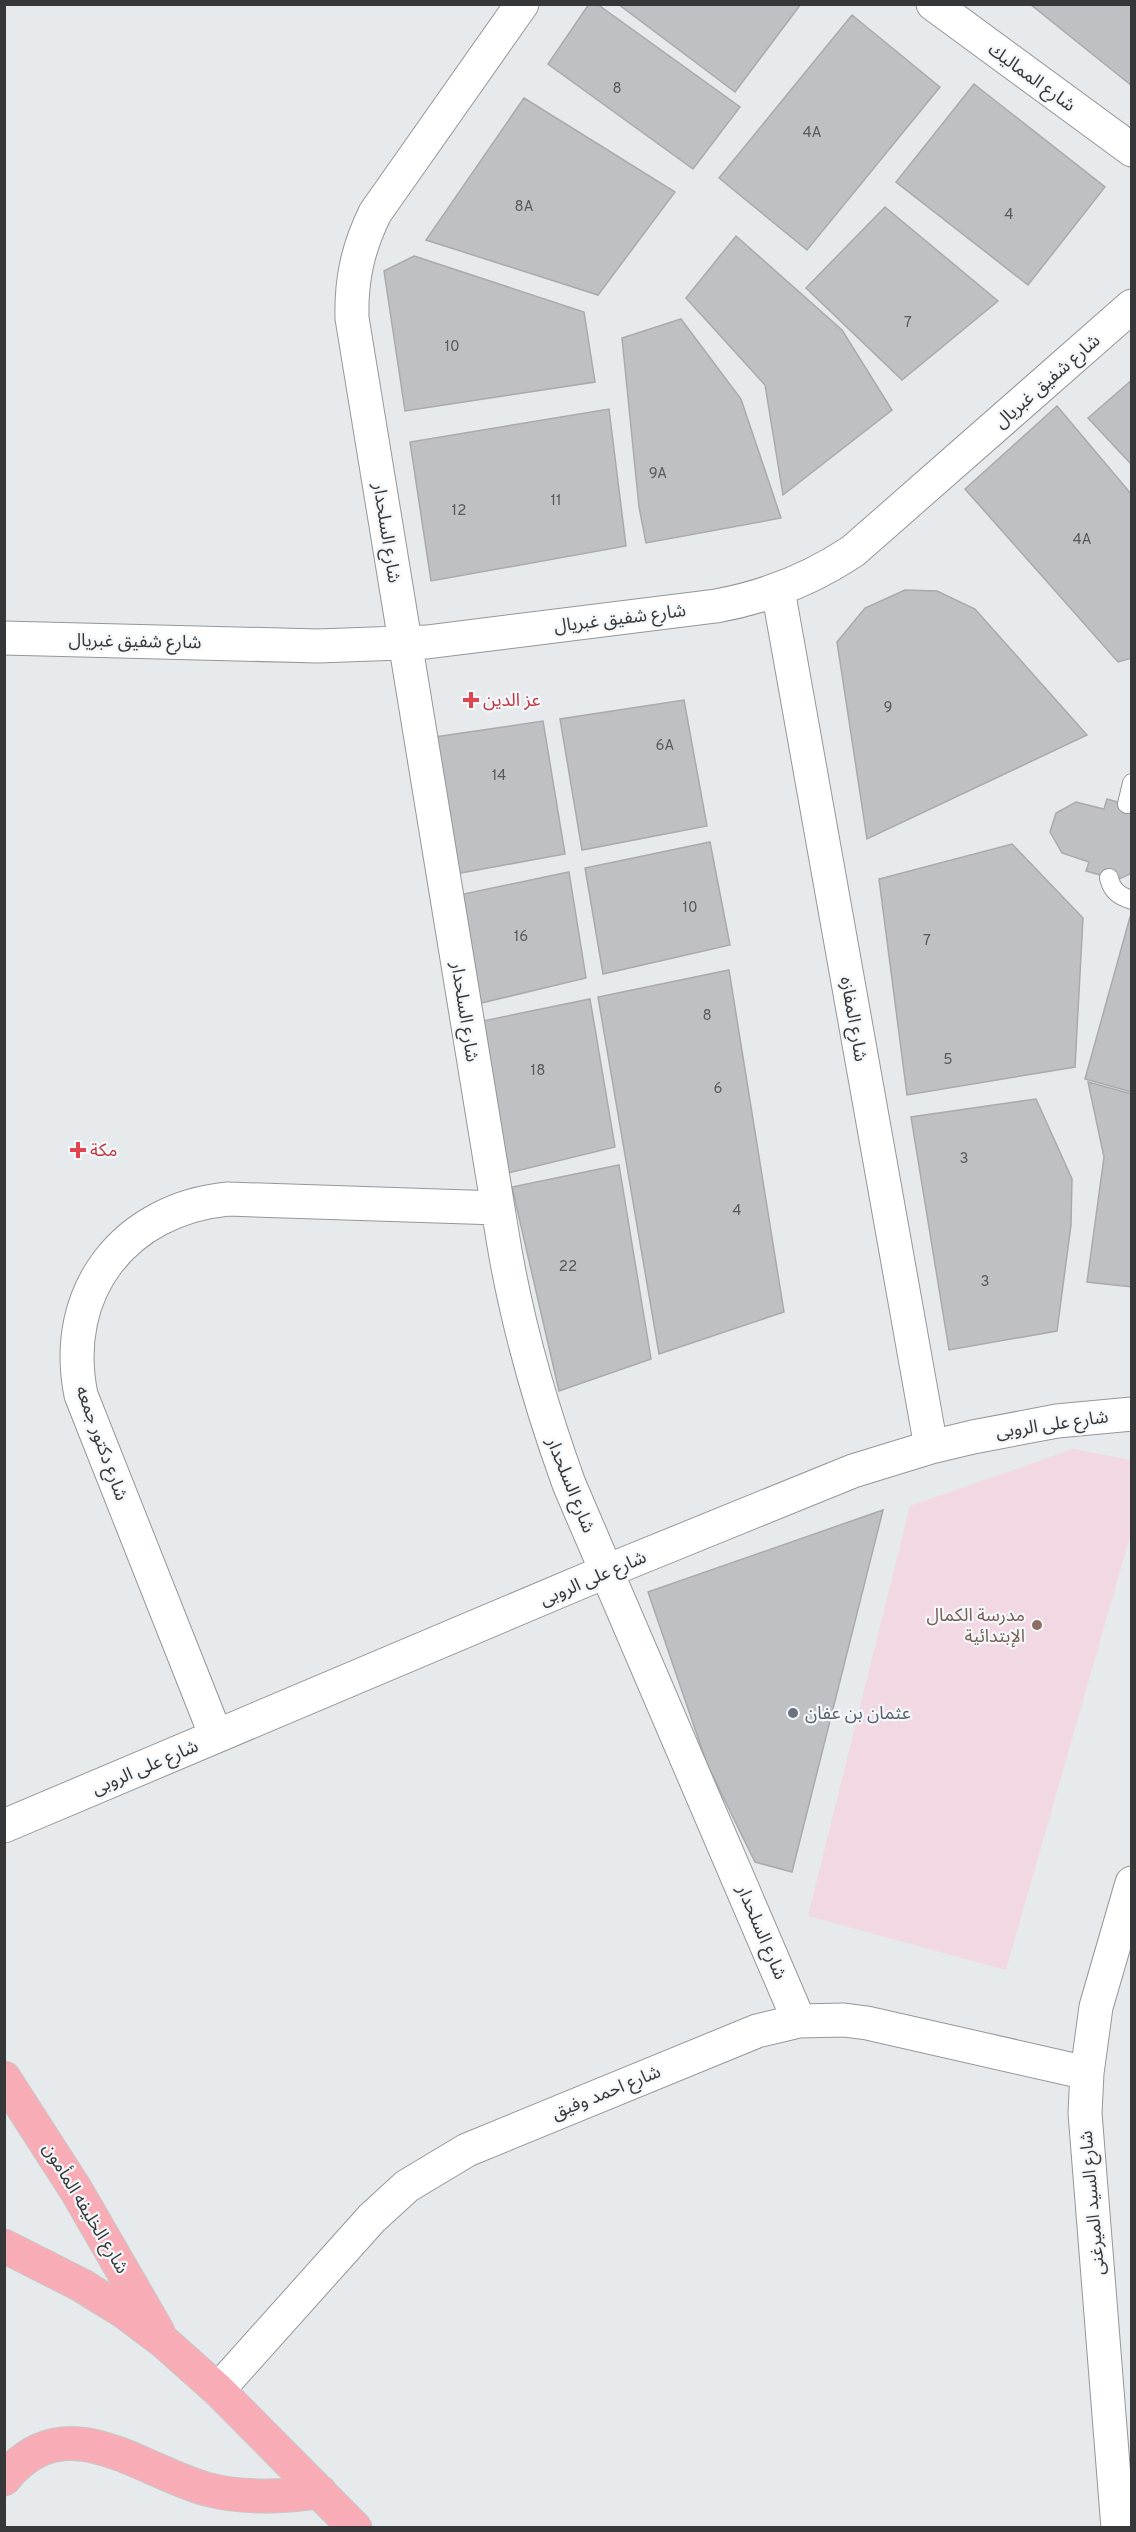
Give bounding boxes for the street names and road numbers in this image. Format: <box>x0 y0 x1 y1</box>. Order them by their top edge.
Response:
street label: شارع المماليك <box>982 39 1079 118</box>
street label: شارع شفيق غبريال <box>990 330 1106 435</box>
street label: شارع السلحدار <box>365 481 405 585</box>
street label: شارع شفيق غبريال <box>553 600 688 640</box>
street label: شارع شفيق غبريال <box>68 630 202 656</box>
street label: شارع السلحدار <box>443 960 483 1064</box>
street label: شارع المفازه <box>833 975 871 1064</box>
street label: شارع دكتور جمعه <box>68 1383 132 1504</box>
street label: شارع على الروبى <box>994 1406 1110 1446</box>
street label: شارع السلحدار <box>539 1434 599 1537</box>
street label: شارع على الروبى <box>537 1547 651 1613</box>
street label: شارع على الروبى <box>89 1736 203 1802</box>
street label: شارع السلحدار <box>729 1881 791 1984</box>
street label: شارع احمد وفيق <box>549 2061 665 2127</box>
street label: شارع السيد الميرغنى <box>1076 2129 1112 2276</box>
street label: شارع الخليفه المأمون <box>36 2139 134 2279</box>

